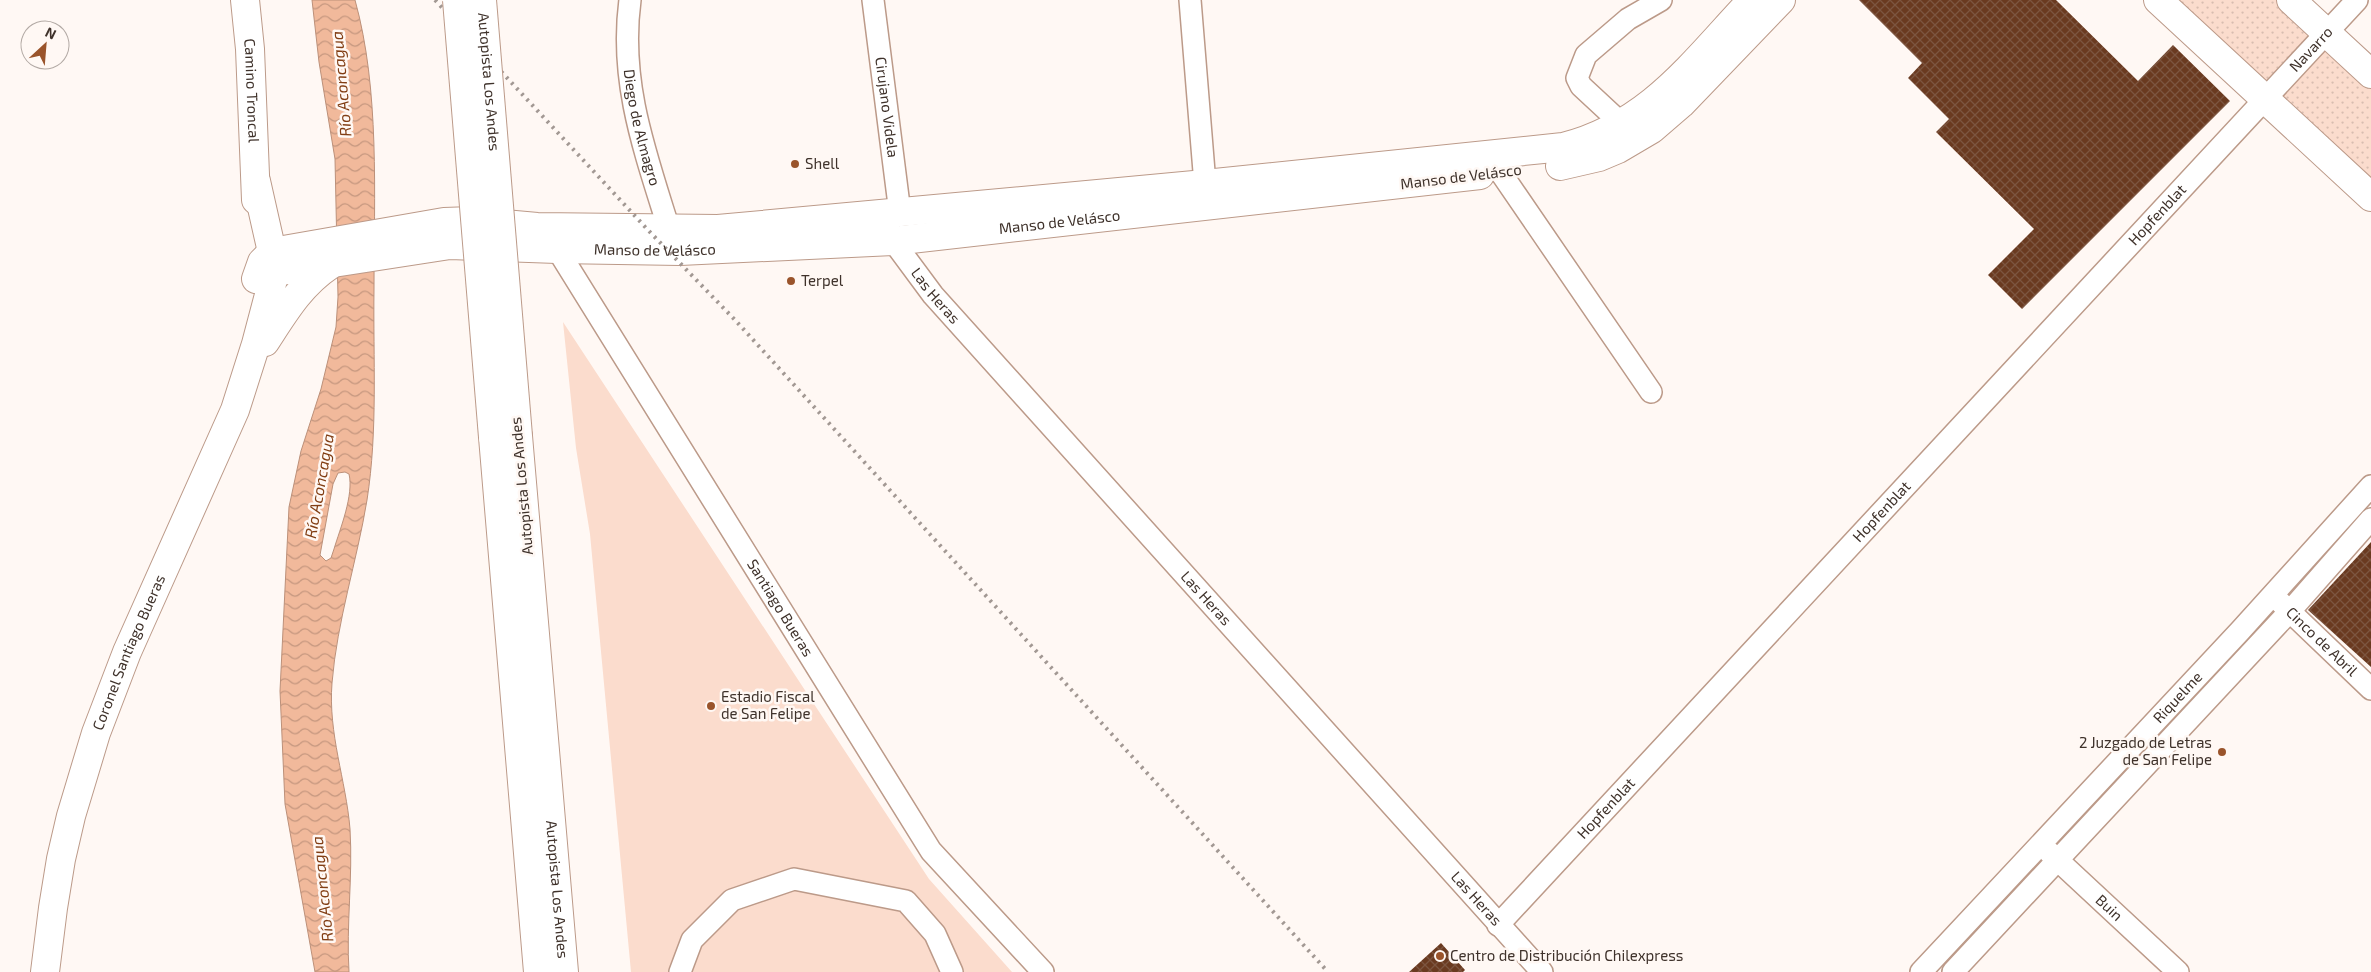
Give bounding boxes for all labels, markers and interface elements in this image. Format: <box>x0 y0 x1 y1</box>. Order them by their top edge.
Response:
street label: Autopista Los Andes <box>475 12 504 152</box>
north arrow <box>20 20 70 70</box>
street label: Navarro <box>2285 22 2336 75</box>
text: N <box>43 23 59 43</box>
water label: Río Aconcagua <box>326 30 355 138</box>
street label: Camino Troncal <box>241 38 264 144</box>
street label: Cirujano Videla <box>872 56 903 158</box>
street label: Diego de Almagro <box>621 68 665 188</box>
place label: Shell <box>805 154 840 172</box>
marker: Shell <box>789 158 801 170</box>
street label: Manso de Velásco <box>1399 160 1522 192</box>
street label: Hopfenblat <box>2124 180 2190 248</box>
street label: Manso de Velásco <box>998 206 1121 237</box>
street label: Manso de Velásco <box>594 239 716 259</box>
street label: Las Heras <box>908 264 964 327</box>
place label: Terpel <box>801 271 844 289</box>
marker: Terpel <box>785 275 797 287</box>
street label: Autopista Los Andes <box>506 416 536 556</box>
water label: Río Aconcagua <box>300 432 337 540</box>
street label: Hopfenblat <box>1848 477 1914 545</box>
street label: Santiago Bueras <box>744 556 818 659</box>
street label: Las Heras <box>1178 567 1236 629</box>
street label: Coronel Santiago Bueras <box>88 571 168 732</box>
street label: Cinco de Abril <box>2283 603 2362 680</box>
street label: Riquelme <box>2149 667 2206 726</box>
place label: Estadio Fiscal de San Felipe <box>721 687 815 722</box>
marker: Estadio Fiscal de San Felipe <box>705 700 717 712</box>
place label: 2 Juzgado de Letras de San Felipe <box>2079 733 2212 768</box>
marker: 2 Juzgado de Letras de San Felipe <box>2216 746 2228 758</box>
street label: Hopfenblat <box>1573 773 1638 842</box>
street label: Autopista Los Andes <box>543 819 573 959</box>
water label: Río Aconcagua <box>307 835 336 943</box>
street label: Las Heras <box>1448 867 1506 929</box>
street label: Buin <box>2092 890 2127 924</box>
place label: Centro de Distribución Chilexpress <box>1450 946 1683 964</box>
marker: Centro de Distribución Chilexpress <box>1434 950 1446 962</box>

